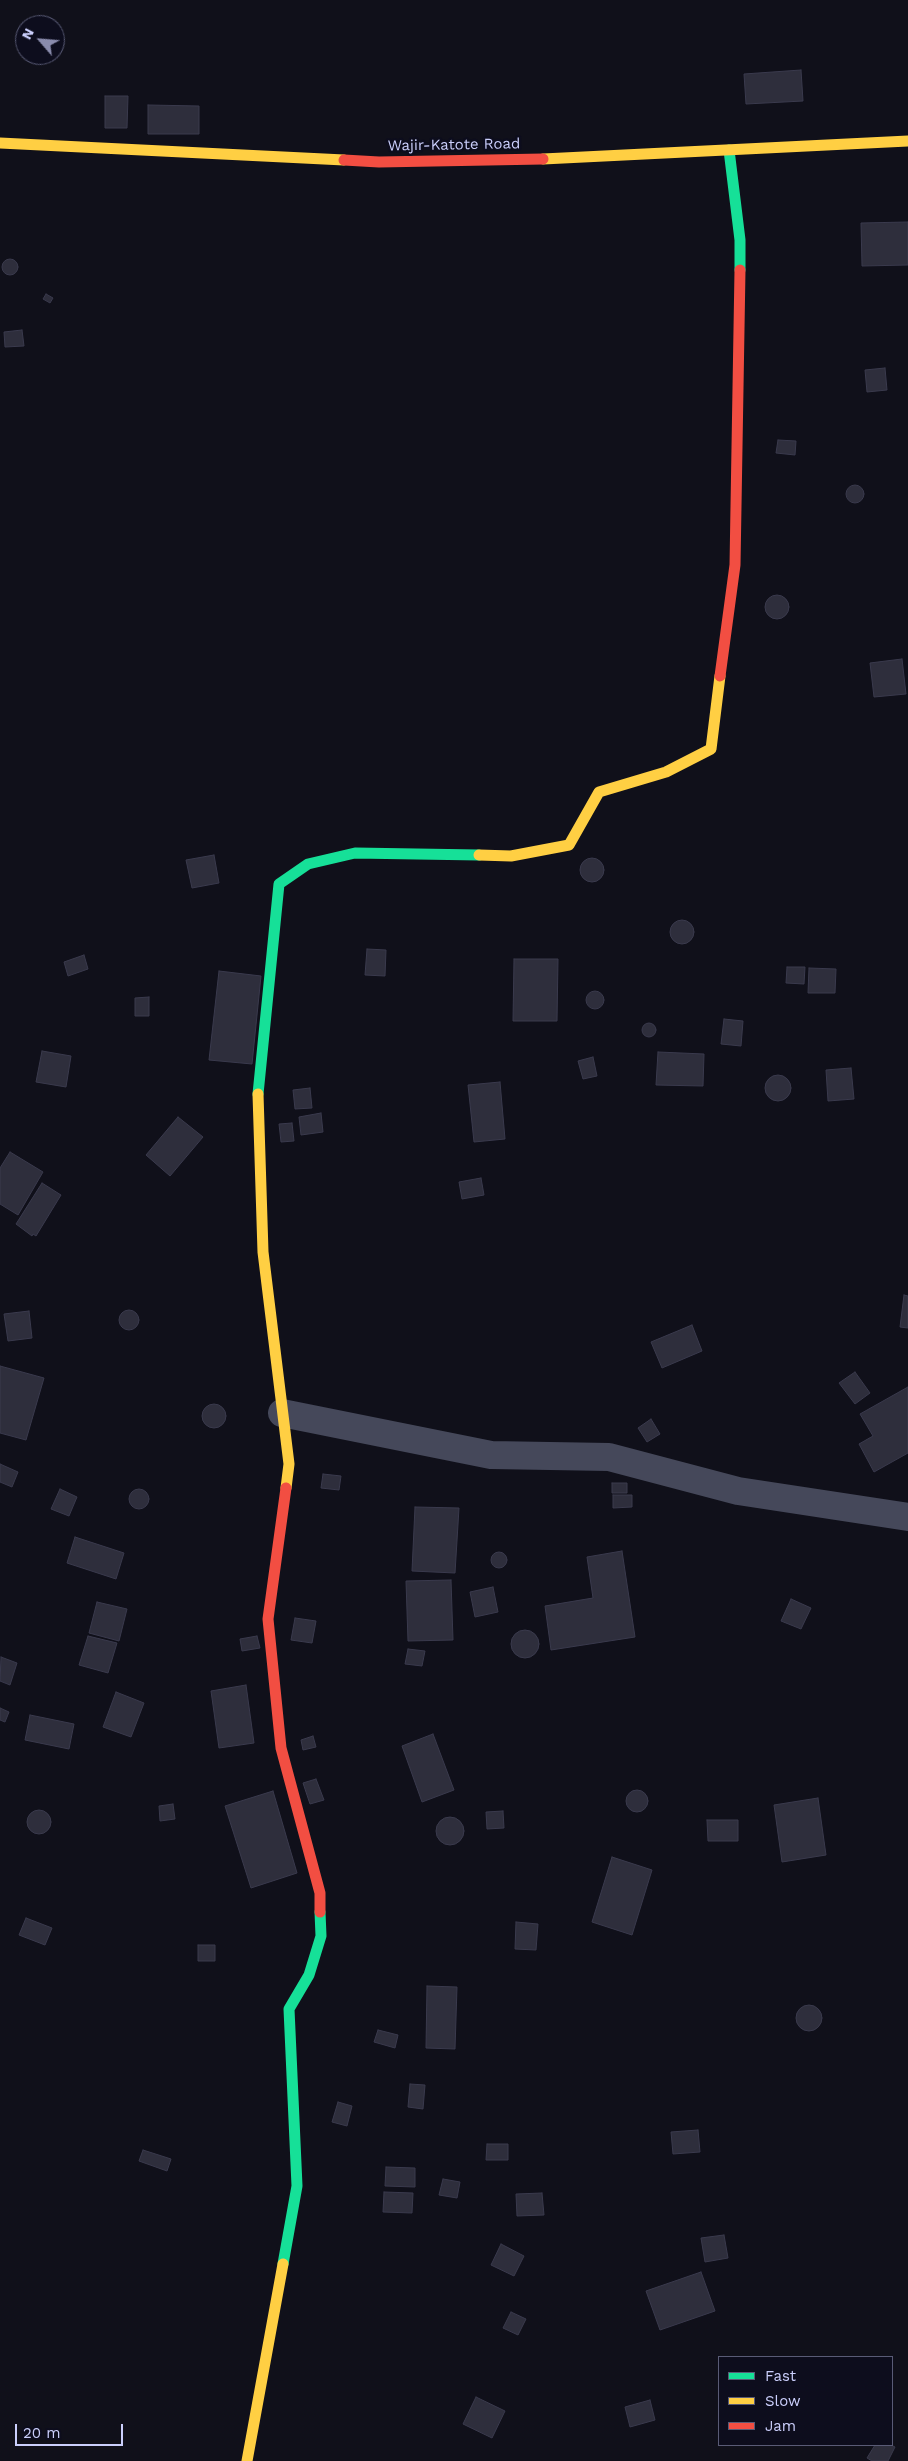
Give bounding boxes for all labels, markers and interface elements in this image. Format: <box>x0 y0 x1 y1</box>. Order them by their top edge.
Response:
north arrow <box>15 15 65 65</box>
text: N <box>18 25 37 42</box>
street label: Wajir-Katote Road <box>388 135 520 155</box>
legend <box>718 2356 893 2446</box>
text: Fast <box>765 2367 796 2385</box>
text: Slow <box>765 2392 801 2410</box>
scale bar <box>18 2414 125 2446</box>
text: Jam <box>765 2417 796 2435</box>
text: 20 m <box>23 2424 61 2442</box>

